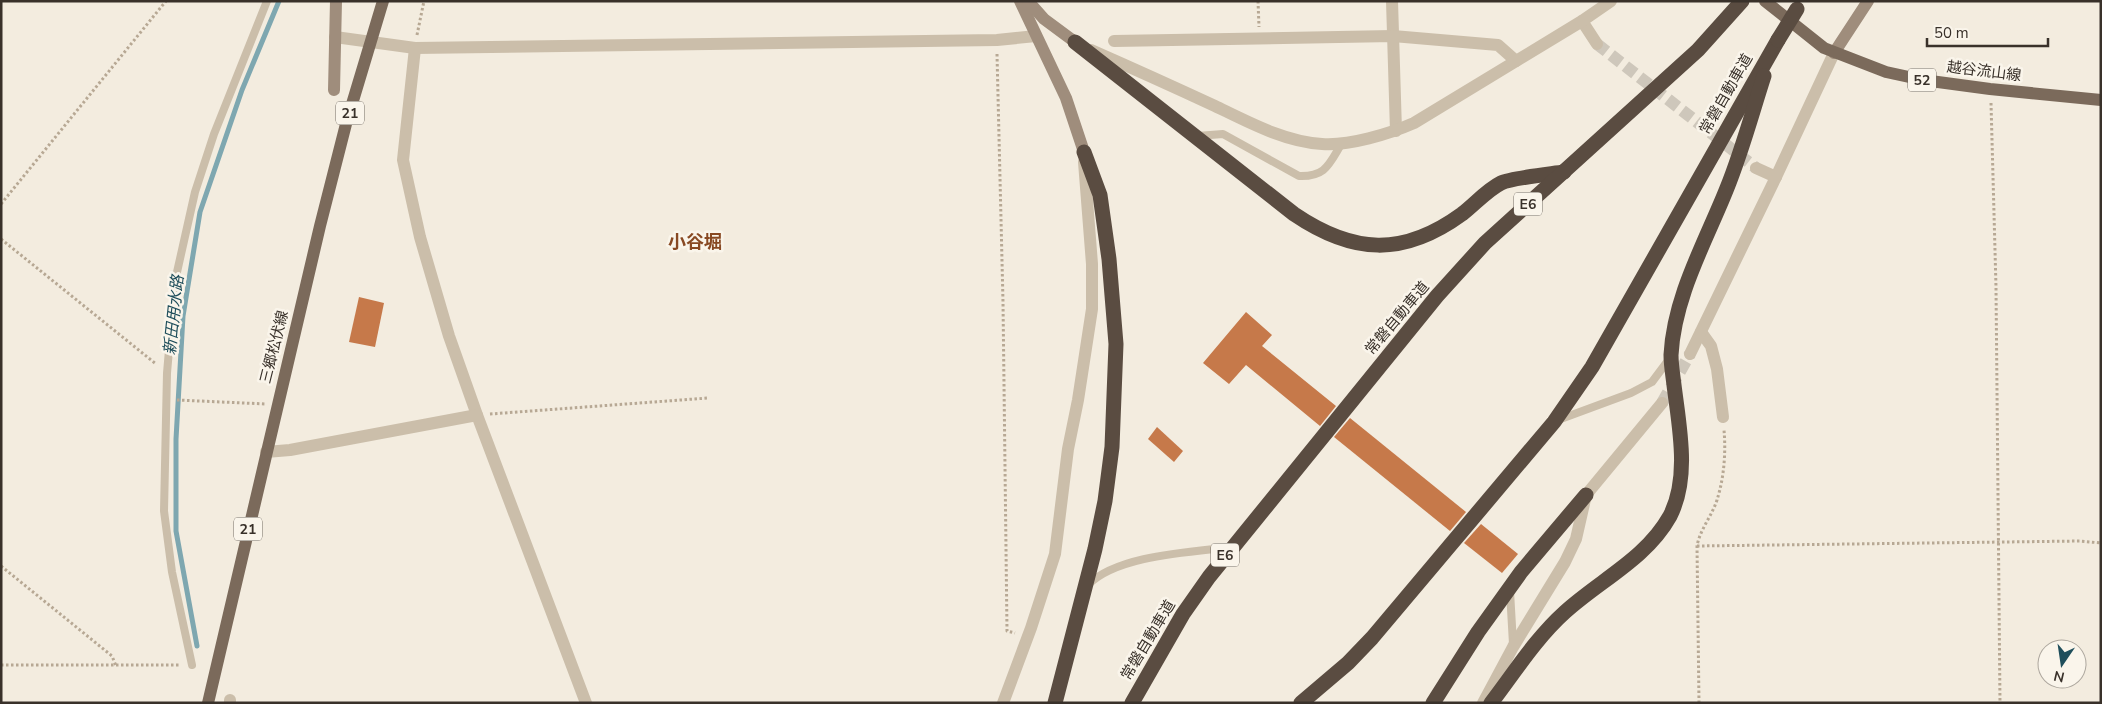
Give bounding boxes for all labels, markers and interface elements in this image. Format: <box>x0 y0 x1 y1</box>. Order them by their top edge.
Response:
scale bar <box>1927 15 2048 47</box>
text: 50 m <box>1934 23 1969 43</box>
street label: 常磐自動車道 <box>1695 50 1757 138</box>
street label: 越谷流山線 <box>1945 56 2022 85</box>
road number: 52 <box>1908 68 1936 92</box>
road number: 21 <box>336 102 364 125</box>
road number: E6 <box>1514 192 1542 215</box>
district label: 小谷堀 <box>668 230 722 254</box>
water label: 新田用水路 <box>159 272 189 356</box>
street label: 常磐自動車道 <box>1360 277 1434 359</box>
street label: 三郷松伏線 <box>255 308 293 386</box>
road number: 21 <box>234 518 262 540</box>
road number: E6 <box>1211 544 1239 566</box>
street label: 常磐自動車道 <box>1116 596 1180 684</box>
north arrow <box>2037 639 2087 689</box>
text: N <box>2052 666 2066 687</box>

